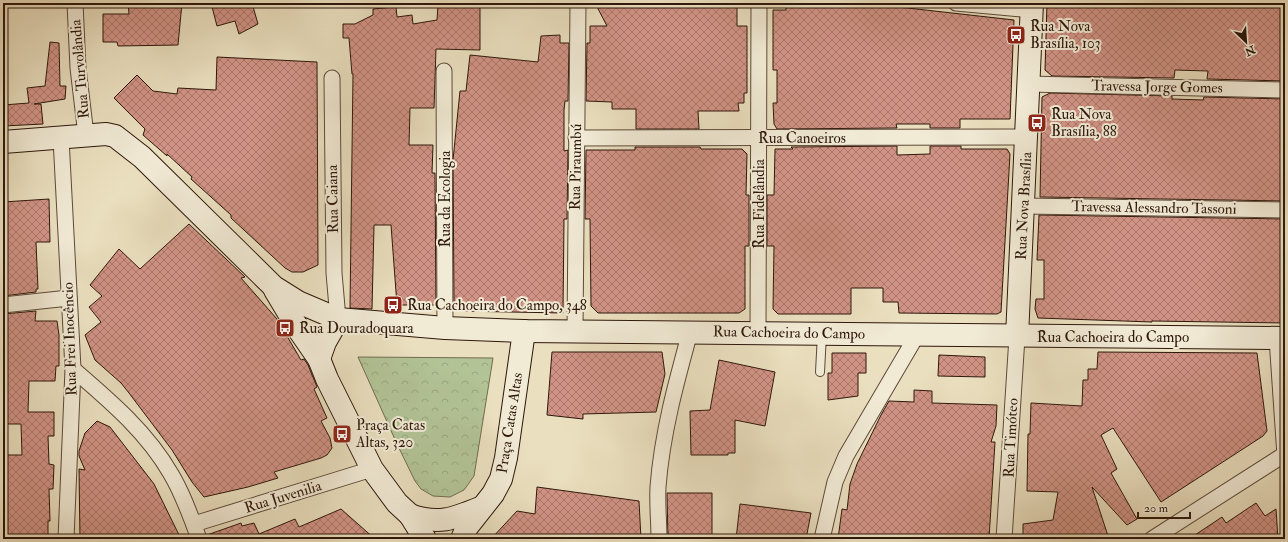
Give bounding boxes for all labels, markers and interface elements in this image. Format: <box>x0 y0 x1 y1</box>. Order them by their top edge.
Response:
place label: Rua Nova Brasília, 103 <box>1030 17 1100 53</box>
street label: Rua Turvolândia <box>66 18 94 119</box>
north arrow <box>1226 22 1266 62</box>
bus stop icon: Rua Nova Brasília, 103 <box>1005 24 1027 46</box>
text: N <box>1242 42 1258 59</box>
street label: Travessa Jorge Gomes <box>1091 76 1223 99</box>
place label: Rua Nova Brasília, 88 <box>1051 105 1117 141</box>
bus stop icon: Rua Nova Brasília, 88 <box>1026 112 1048 134</box>
street label: Rua Piraumbú <box>566 123 586 210</box>
street label: Rua Canoeiros <box>758 129 846 148</box>
street label: Rua da Ecologia <box>436 150 455 247</box>
street label: Rua Nova Brasília <box>1012 151 1036 261</box>
street label: Rua Fidelândia <box>750 158 769 249</box>
street label: Rua Caiana <box>323 164 343 234</box>
street label: Travessa Alessandro Tassoni <box>1071 197 1237 219</box>
street label: Rua Frei Inocêncio <box>59 282 81 396</box>
bus stop icon: Rua Cachoeira do Campo, 348 <box>382 294 404 316</box>
place label: Rua Cachoeira do Campo, 348 <box>407 296 587 316</box>
bus stop icon: Rua Douradoquara <box>274 317 296 339</box>
place label: Rua Douradoquara <box>299 319 415 338</box>
street label: Rua Cachoeira do Campo <box>713 322 865 345</box>
street label: Rua Cachoeira do Campo <box>1037 328 1189 348</box>
street label: Praça Catas Altas <box>493 371 527 475</box>
street label: Rua Timóteo <box>999 398 1023 478</box>
place label: Praça Catas Altas, 320 <box>355 416 425 452</box>
bus stop icon: Praça Catas Altas, 320 <box>331 423 353 445</box>
street label: Rua Juvenilia <box>242 476 325 519</box>
scale bar <box>1138 494 1190 520</box>
text: 20 m <box>1144 501 1169 516</box>

